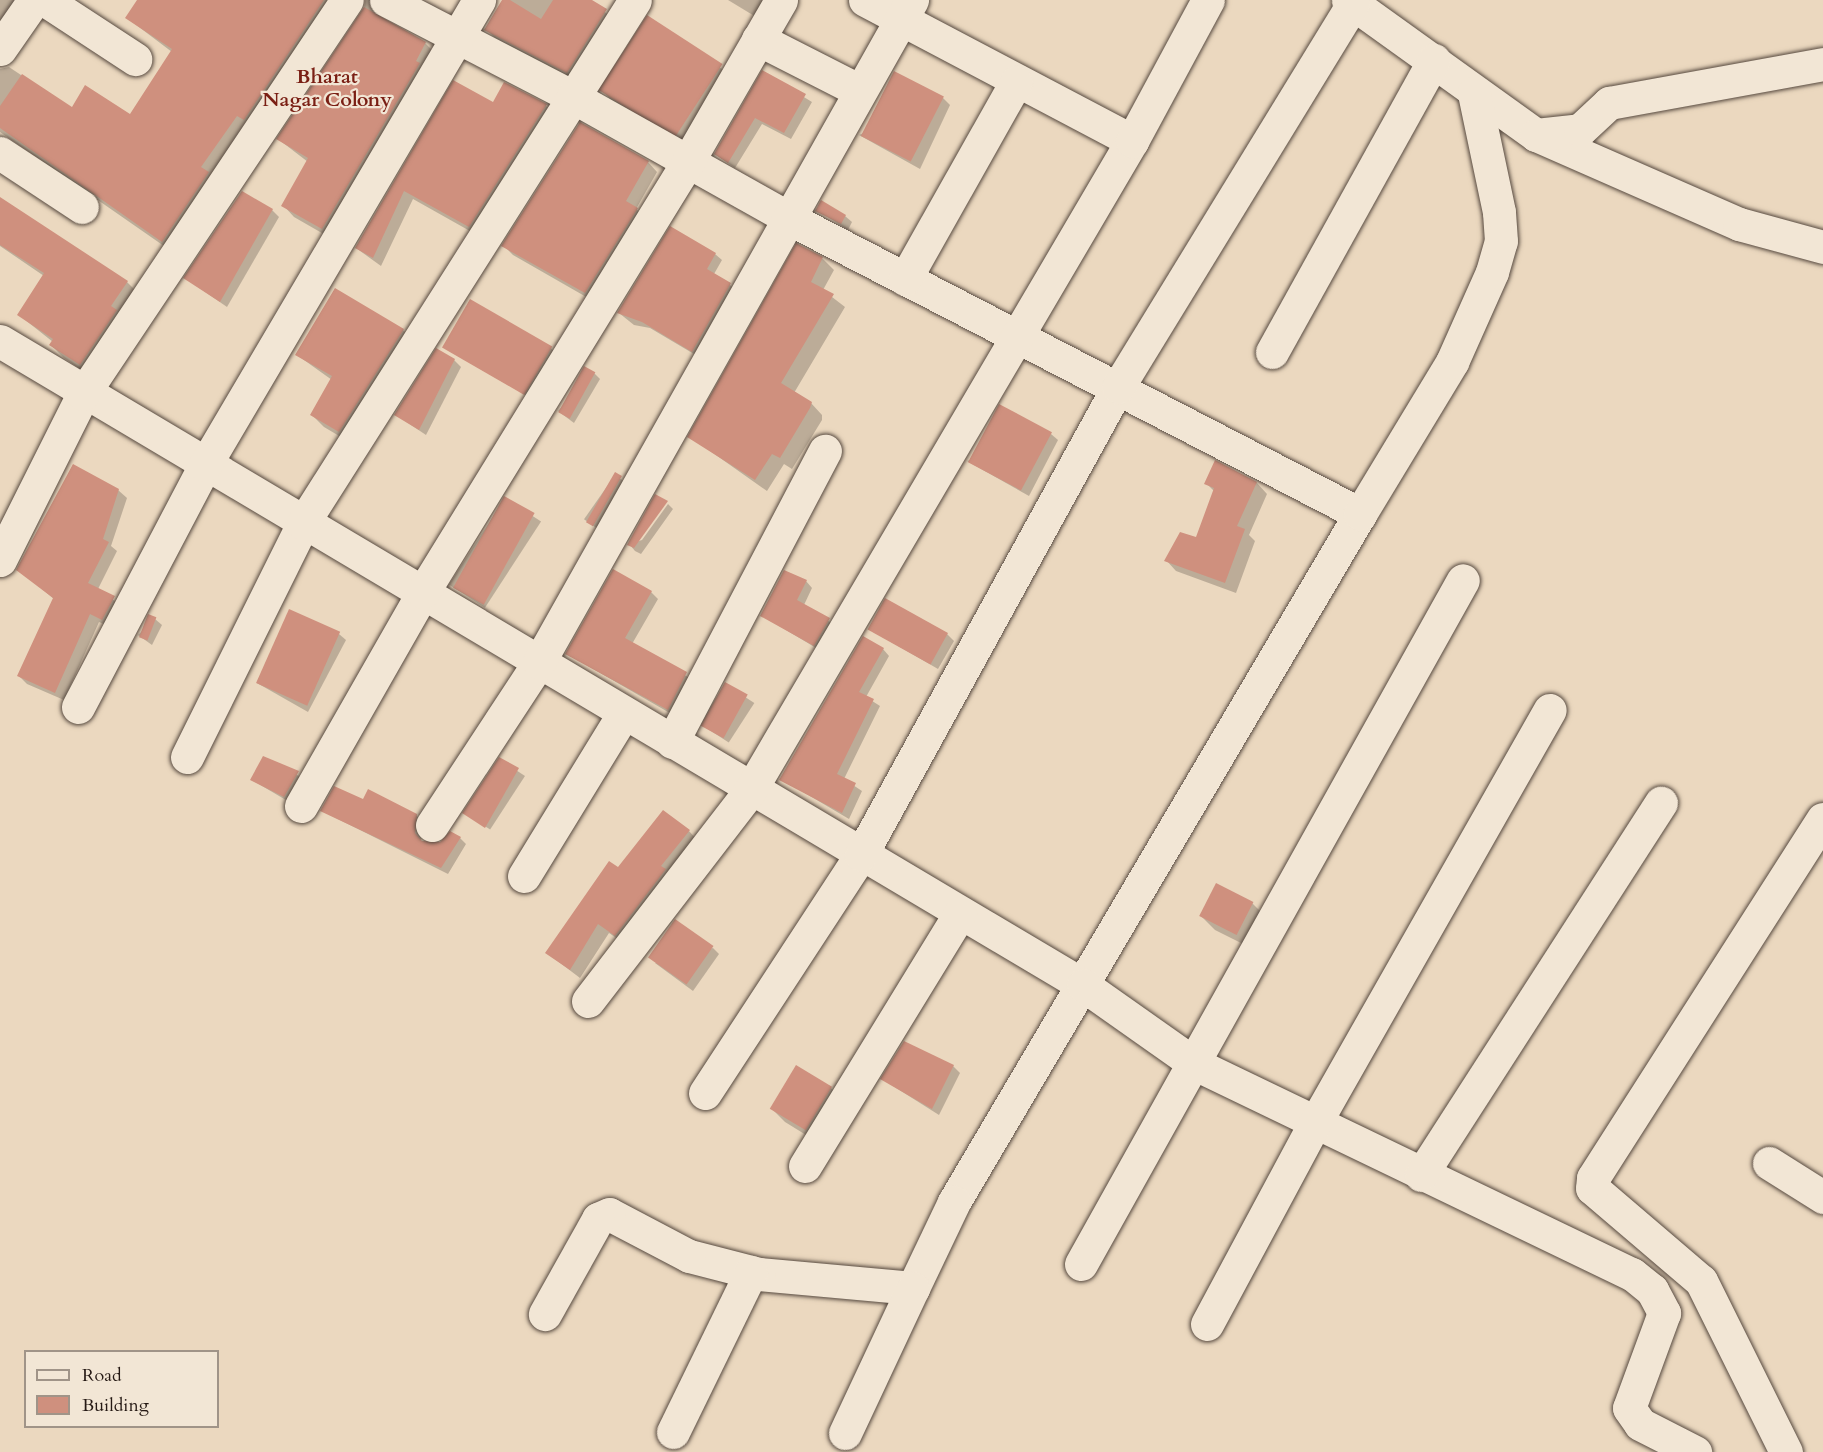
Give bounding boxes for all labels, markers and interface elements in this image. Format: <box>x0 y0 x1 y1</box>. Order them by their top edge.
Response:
district label: Bharat Nagar Colony <box>262 65 392 112</box>
legend <box>24 1350 219 1428</box>
text: Road <box>82 1363 122 1388</box>
text: Building <box>82 1393 149 1418</box>

